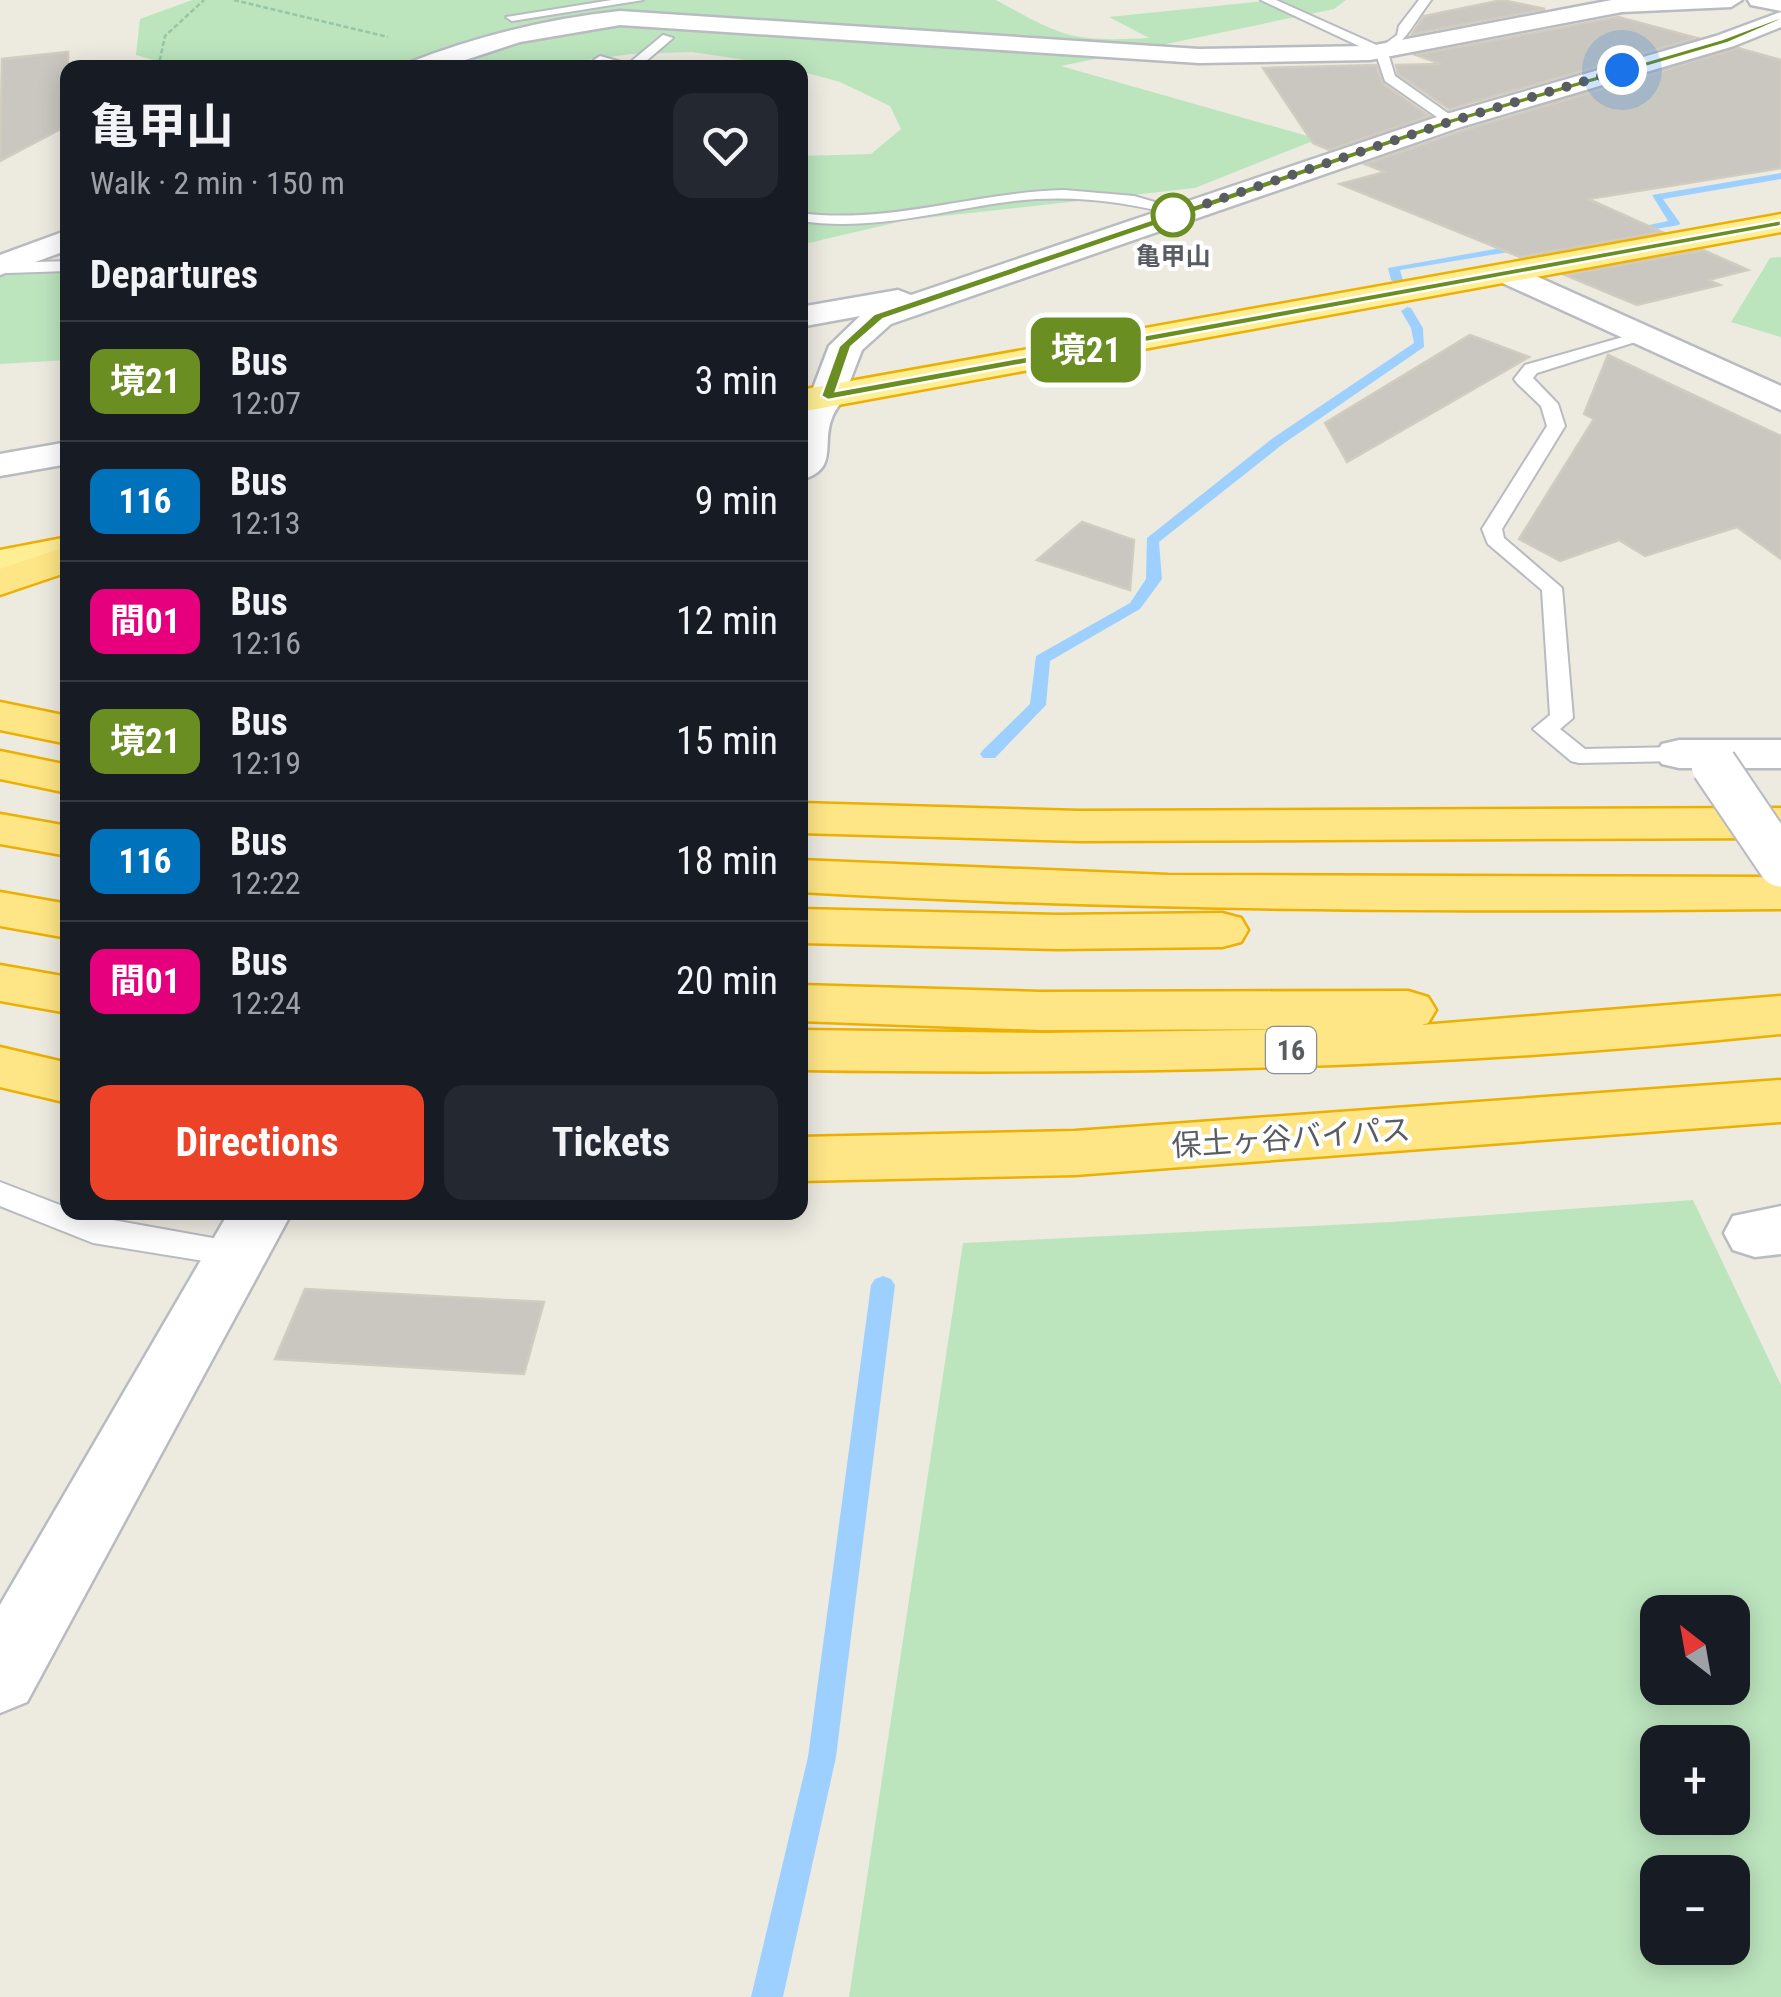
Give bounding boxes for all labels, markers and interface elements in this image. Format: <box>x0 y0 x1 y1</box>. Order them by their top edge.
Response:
your location <box>1597 45 1647 95</box>
button: heart <box>673 93 778 198</box>
text: 亀甲山 <box>90 98 234 155</box>
text: Walk · 2 min · 150 m <box>90 164 345 202</box>
marker: 亀甲山 <box>1152 194 1194 236</box>
place label: 亀甲山 <box>1135 242 1211 271</box>
text: Departures <box>90 253 258 297</box>
line badge: 境21 <box>1028 318 1144 382</box>
text: 境21 <box>1051 330 1121 371</box>
text: Bus <box>230 340 288 384</box>
text: 3 min <box>695 359 778 403</box>
text: 境21 <box>110 361 180 402</box>
text: 12:07 <box>230 384 301 422</box>
text: Bus <box>230 460 287 504</box>
text: 9 min <box>695 479 778 523</box>
text: 116 <box>118 481 172 522</box>
text: 12:13 <box>230 504 301 542</box>
text: Bus <box>230 580 288 624</box>
text: 12 min <box>676 599 778 643</box>
text: 間01 <box>110 601 180 642</box>
text: 12:16 <box>230 624 301 662</box>
text: Bus <box>230 700 288 744</box>
text: 15 min <box>676 719 778 763</box>
text: 境21 <box>110 721 180 762</box>
text: 12:19 <box>230 744 301 782</box>
text: Bus <box>230 820 287 864</box>
text: 18 min <box>676 839 778 883</box>
text: 116 <box>118 841 172 882</box>
text: 12:22 <box>230 864 301 902</box>
text: Bus <box>230 940 288 984</box>
text: 20 min <box>676 959 778 1003</box>
text: 間01 <box>110 961 180 1002</box>
text: 12:24 <box>230 984 301 1022</box>
road number: 16 <box>1266 1027 1316 1073</box>
button: Directions <box>90 1085 424 1200</box>
button: Tickets <box>444 1085 778 1200</box>
street label: 保土ヶ谷バイパス <box>1170 1112 1412 1163</box>
north arrow <box>1640 1595 1750 1705</box>
map controls <box>1640 1595 1750 1965</box>
button: + <box>1640 1725 1750 1835</box>
button: − <box>1640 1855 1750 1965</box>

